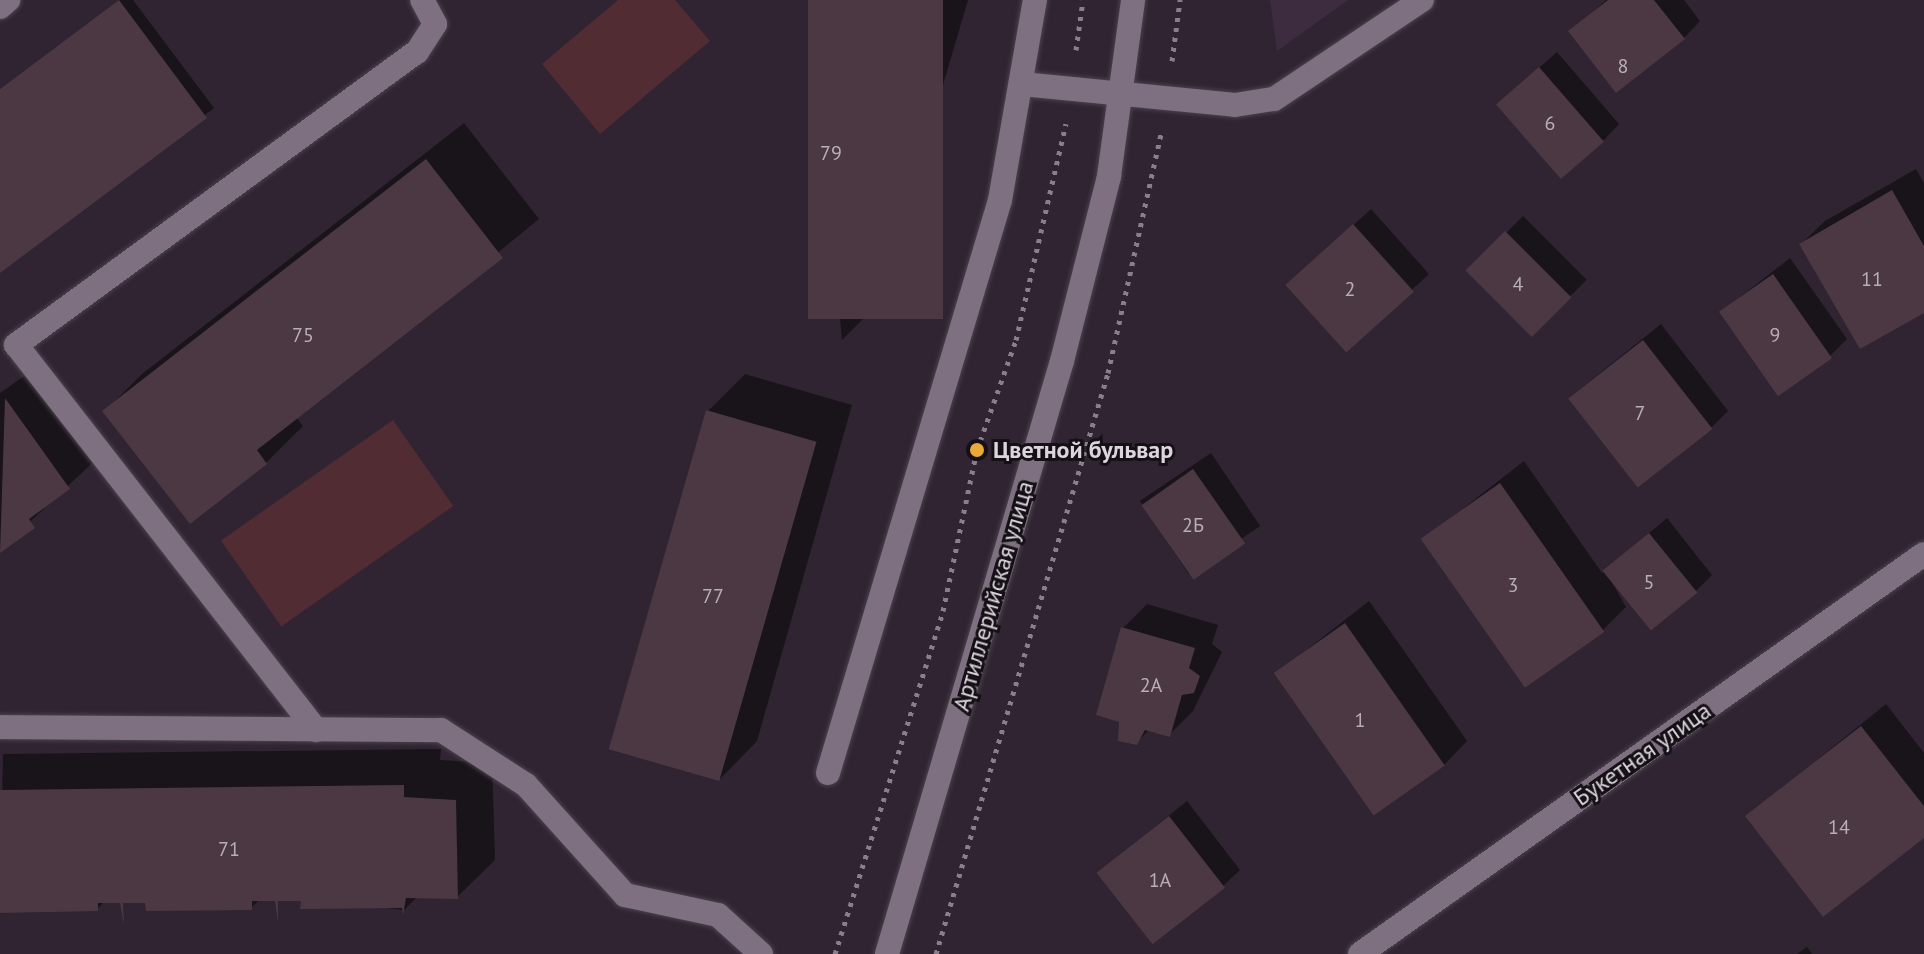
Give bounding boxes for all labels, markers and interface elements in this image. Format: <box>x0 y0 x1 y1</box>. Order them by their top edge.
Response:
house number: 8 <box>1618 54 1628 78</box>
house number: 6 <box>1545 111 1555 135</box>
house number: 79 <box>820 141 842 165</box>
house number: 11 <box>1861 267 1883 291</box>
house number: 4 <box>1513 272 1523 296</box>
house number: 2 <box>1345 277 1355 301</box>
house number: 75 <box>292 323 314 347</box>
house number: 9 <box>1770 323 1780 347</box>
house number: 7 <box>1635 401 1645 425</box>
place label: Цветной бульвар <box>993 436 1173 464</box>
marker: Цветной бульвар <box>968 441 986 459</box>
street label: Артиллерийская улица <box>946 478 1040 714</box>
house number: 2Б <box>1182 513 1204 537</box>
house number: 5 <box>1644 570 1654 594</box>
house number: 3 <box>1508 573 1518 597</box>
house number: 77 <box>702 584 724 608</box>
house number: 2А <box>1140 673 1162 697</box>
street label: Букетная улица <box>1568 696 1716 812</box>
house number: 1 <box>1355 708 1365 732</box>
house number: 14 <box>1828 815 1850 839</box>
house number: 71 <box>218 837 240 861</box>
house number: 1А <box>1149 868 1171 892</box>

